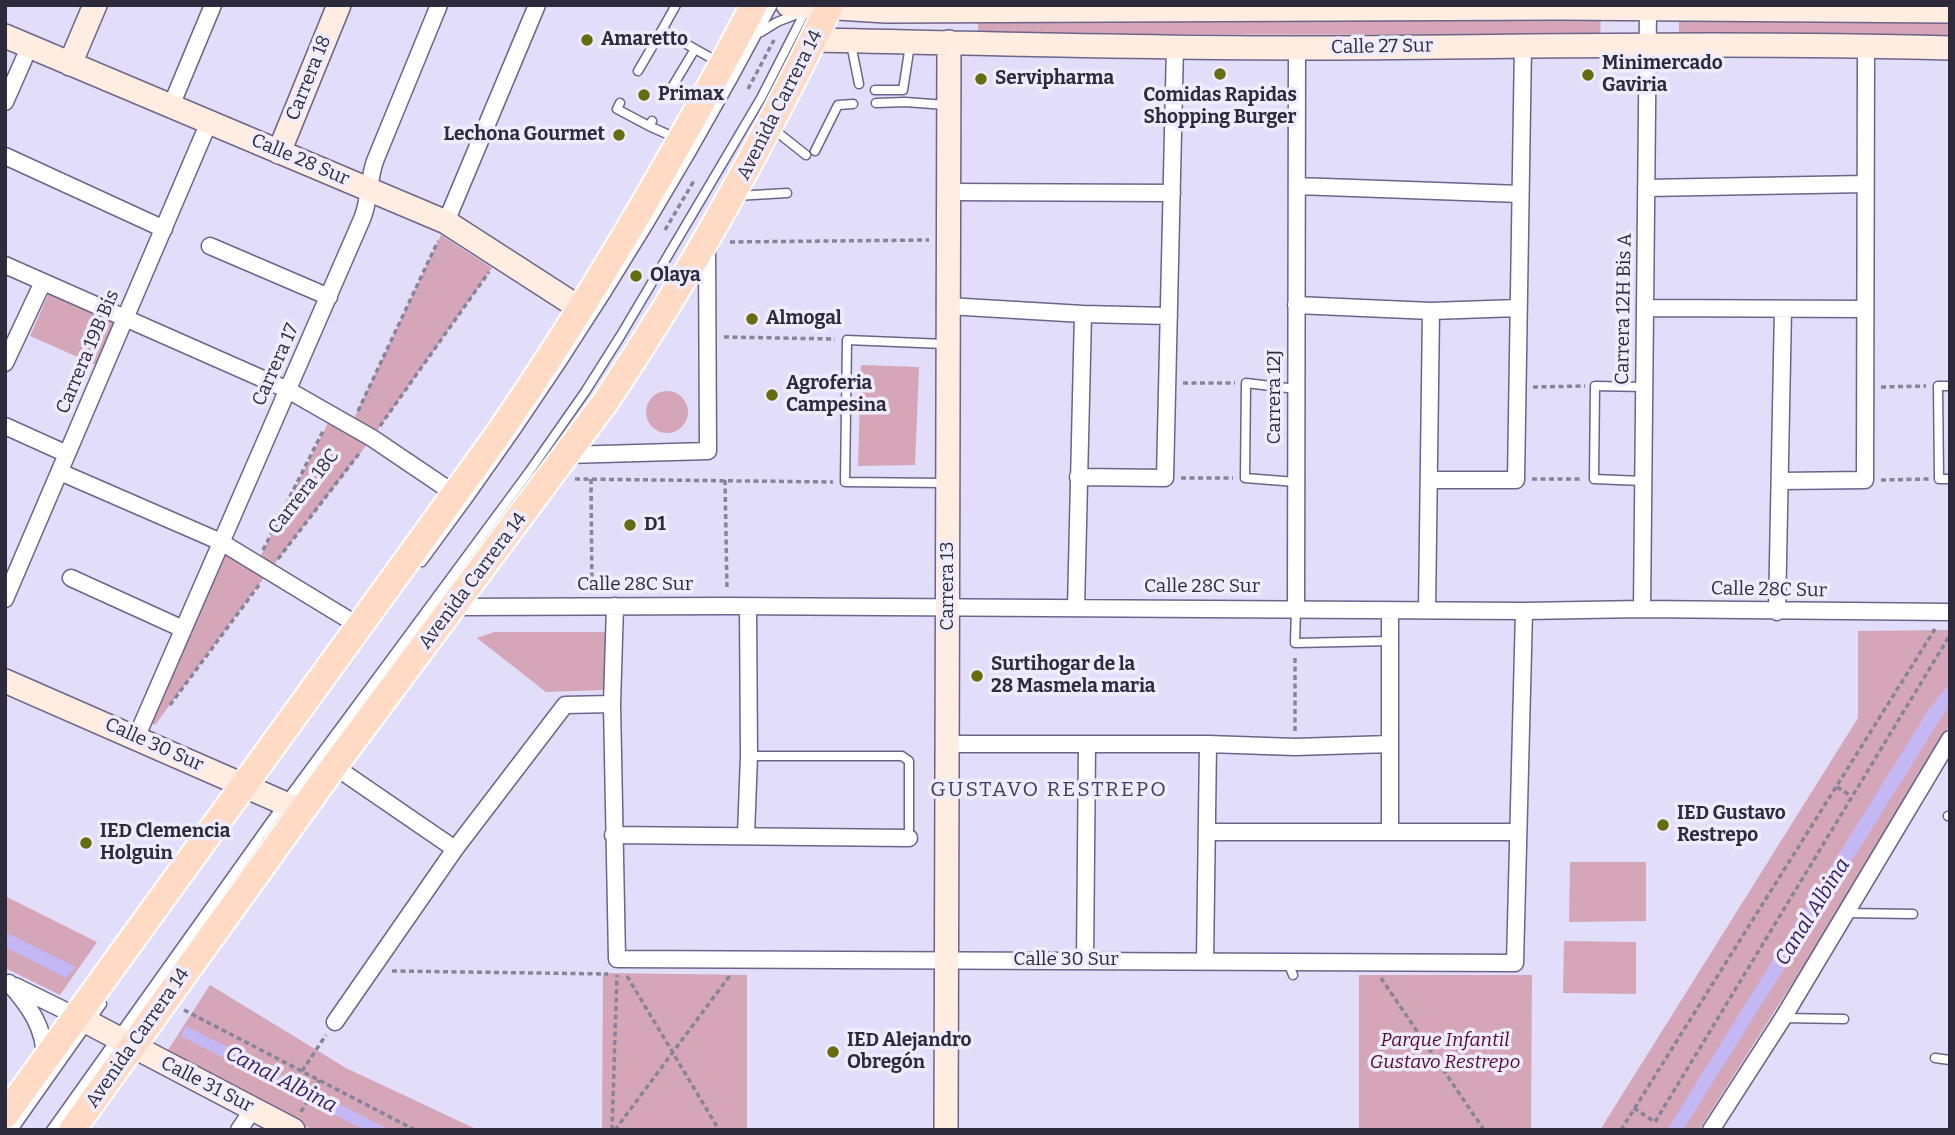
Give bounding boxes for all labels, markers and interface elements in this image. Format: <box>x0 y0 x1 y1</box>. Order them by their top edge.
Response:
street label: Avenida Carrera 14 <box>732 26 828 184</box>
place label: Amaretto <box>601 29 688 51</box>
street label: Carrera 18 <box>282 32 336 124</box>
marker: Amaretto <box>579 32 595 48</box>
street label: Calle 27 Sur <box>1331 35 1433 59</box>
place label: Minimercado Gaviria <box>1602 53 1723 97</box>
marker: Comidas Rapidas Shopping Burger <box>1212 66 1228 82</box>
marker: Minimercado Gaviria <box>1580 67 1596 83</box>
place label: Servipharma <box>995 68 1114 90</box>
marker: Servipharma <box>973 71 989 87</box>
place label: Primax <box>658 84 724 106</box>
place label: Comidas Rapidas Shopping Burger <box>1143 85 1297 129</box>
marker: Primax <box>636 87 652 103</box>
place label: Lechona Gourmet <box>444 124 605 146</box>
marker: Lechona Gourmet <box>611 127 627 143</box>
street label: Calle 28 Sur <box>248 129 352 191</box>
street label: Carrera 12H Bis A <box>1611 233 1637 385</box>
place label: Olaya <box>650 265 701 287</box>
marker: Olaya <box>628 268 644 284</box>
street label: Carrera 19B Bis <box>52 287 124 417</box>
place label: Almogal <box>766 308 842 330</box>
marker: Almogal <box>744 311 760 327</box>
street label: Carrera 17 <box>248 320 304 410</box>
street label: Carrera 12J <box>1264 349 1286 445</box>
place label: Agroferia Campesina <box>786 373 887 417</box>
marker: Agroferia Campesina <box>764 387 780 403</box>
street label: Carrera 18C <box>264 445 344 539</box>
street label: Avenida Carrera 14 <box>414 508 532 654</box>
place label: D1 <box>644 514 666 536</box>
marker: D1 <box>622 517 638 533</box>
street label: Carrera 13 <box>937 541 959 631</box>
street label: Calle 28C Sur <box>577 574 693 596</box>
street label: Calle 28C Sur <box>1144 576 1260 598</box>
street label: Calle 28C Sur <box>1711 578 1827 602</box>
place label: Surtihogar de la 28 Masmela maria <box>991 654 1155 698</box>
marker: Surtihogar de la 28 Masmela maria <box>969 668 985 684</box>
street label: Calle 30 Sur <box>101 713 207 777</box>
district label: GUSTAVO RESTREPO <box>932 777 1166 803</box>
place label: IED Gustavo Restrepo <box>1677 803 1786 847</box>
marker: IED Gustavo Restrepo <box>1655 817 1671 833</box>
place label: IED Clemencia Holguin <box>100 821 230 865</box>
marker: IED Clemencia Holguin <box>78 835 94 851</box>
water label: Canal Albina <box>1770 854 1856 970</box>
street label: Calle 30 Sur <box>1013 949 1119 971</box>
street label: Avenida Carrera 14 <box>81 964 195 1112</box>
place label: IED Alejandro Obregón <box>847 1030 972 1074</box>
park label: Parque Infantil Gustavo Restrepo <box>1370 1030 1520 1074</box>
water label: Canal Albina <box>221 1041 341 1119</box>
marker: IED Alejandro Obregón <box>825 1044 841 1060</box>
street label: Calle 31 Sur <box>157 1052 257 1118</box>

